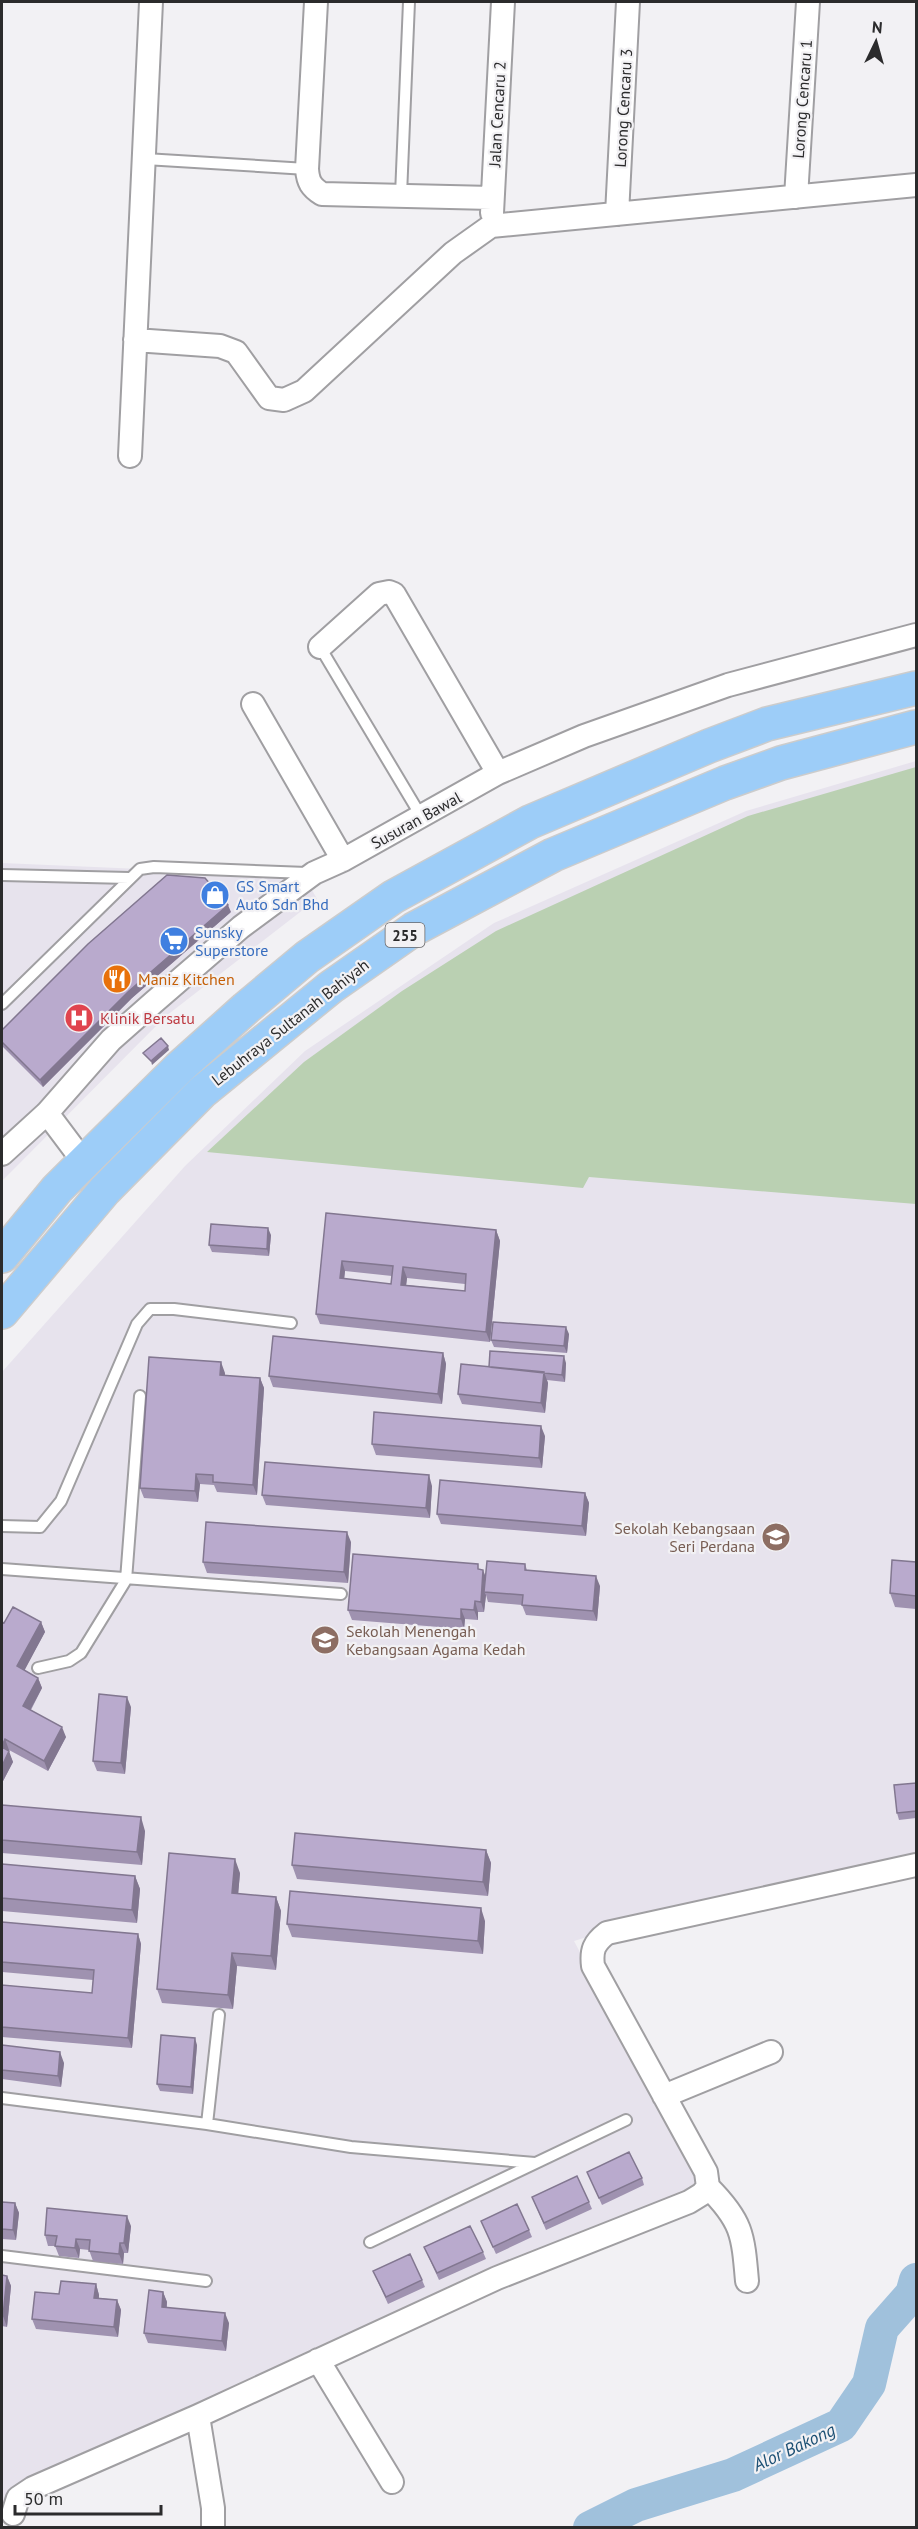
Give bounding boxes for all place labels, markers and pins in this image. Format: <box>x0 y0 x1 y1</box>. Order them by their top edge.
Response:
place label: GS Smart Auto Sdn Bhd <box>236 876 329 914</box>
shop icon: GS Smart Auto Sdn Bhd <box>199 879 231 911</box>
place label: Sunsky Superstore <box>195 922 268 960</box>
supermarket icon: Sunsky Superstore <box>158 925 190 957</box>
restaurant icon: Maniz Kitchen <box>101 963 133 995</box>
place label: Maniz Kitchen <box>138 969 235 989</box>
hospital icon: Klinik Bersatu <box>63 1002 95 1034</box>
place label: Klinik Bersatu <box>100 1008 195 1028</box>
place label: Sekolah Kebangsaan Seri Perdana <box>614 1518 755 1556</box>
school or university icon: Sekolah Kebangsaan Seri Perdana <box>760 1521 792 1553</box>
place label: Sekolah Menengah Kebangsaan Agama Kedah <box>346 1621 525 1659</box>
school or university icon: Sekolah Menengah Kebangsaan Agama Kedah <box>309 1624 341 1656</box>

